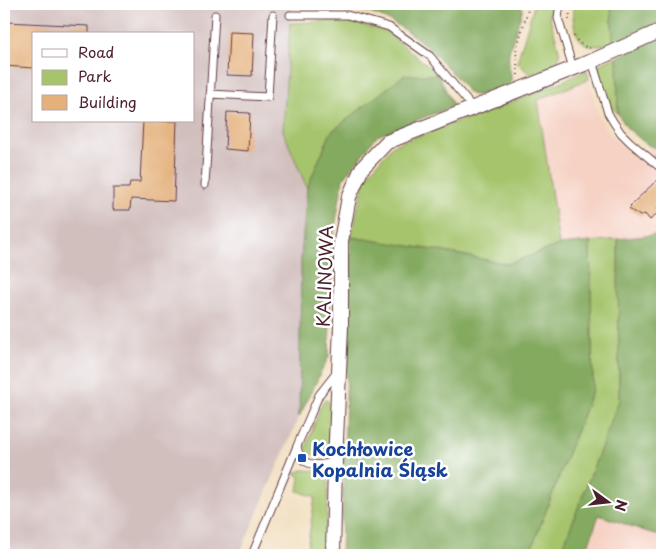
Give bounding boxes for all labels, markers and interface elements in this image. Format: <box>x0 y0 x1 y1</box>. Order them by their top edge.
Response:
legend <box>32 32 195 122</box>
text: Road <box>78 40 114 63</box>
text: Park <box>78 64 112 87</box>
text: Building <box>78 90 137 113</box>
street label: KALINOWA <box>309 224 339 327</box>
place label: Kochłowice Kopalnia Śląsk <box>312 435 448 483</box>
marker: Kochłowice Kopalnia Śląsk <box>296 452 308 464</box>
north arrow <box>584 476 634 526</box>
text: N <box>609 497 633 514</box>

